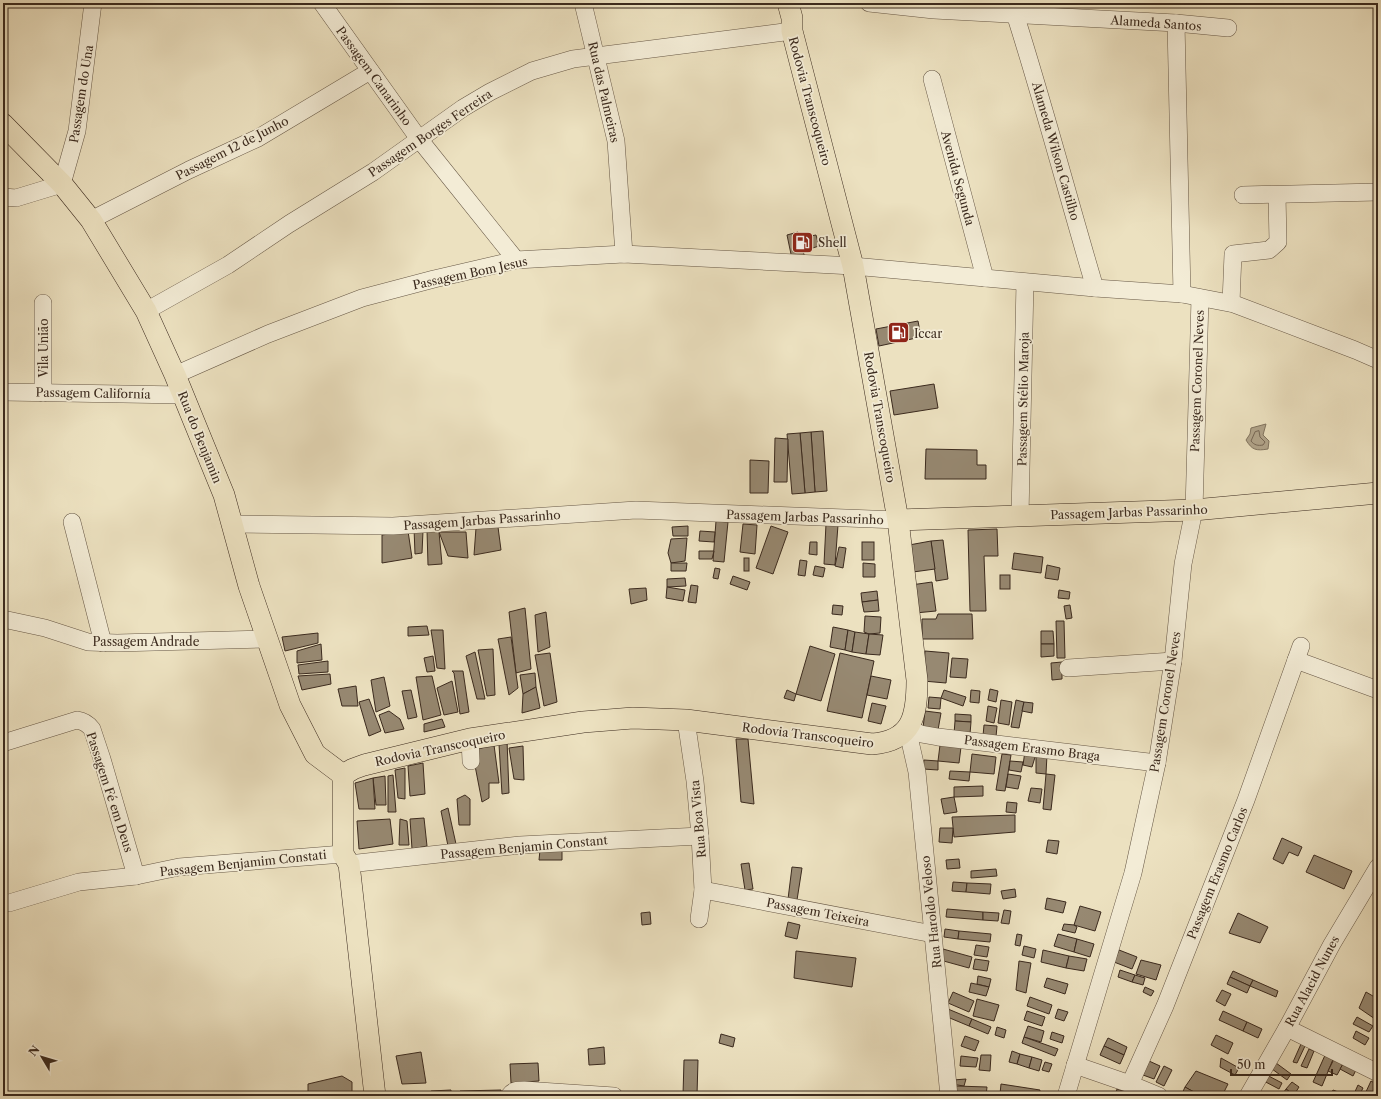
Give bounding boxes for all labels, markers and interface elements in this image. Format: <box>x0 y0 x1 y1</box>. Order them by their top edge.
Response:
street label: Alameda Santos <box>1109 12 1202 34</box>
street label: Passagem Canarinho <box>333 24 415 128</box>
street label: Rodovia Transcoqueiro <box>786 35 834 167</box>
street label: Rua das Palmeiras <box>585 40 623 144</box>
street label: Passagem do Una <box>66 43 96 144</box>
street label: Alameda Wilson Castilho <box>1029 79 1083 222</box>
street label: Passagem Borges Ferreira <box>365 86 495 180</box>
street label: Passagem 12 de Junho <box>173 113 291 183</box>
street label: Avenida Segunda <box>938 128 978 228</box>
fuel station icon: Shell <box>790 229 816 255</box>
place label: Shell <box>818 235 847 250</box>
street label: Passagem Bom Jesus <box>411 253 529 293</box>
street label: Passagem Coronel Neves <box>1187 310 1207 452</box>
street label: Vila União <box>36 318 51 379</box>
fuel station icon: Iccar <box>886 320 912 346</box>
place label: Iccar <box>914 326 942 341</box>
street label: Passagem Stélio Maroja <box>1014 331 1032 466</box>
street label: Rodovia Transcoqueiro <box>861 350 899 484</box>
street label: Passagem Californía <box>35 384 151 402</box>
street label: Rua do Benjamin <box>175 389 226 486</box>
street label: Passagem Jarbas Passarinho <box>1050 502 1208 522</box>
street label: Passagem Jarbas Passarinho <box>403 507 561 533</box>
street label: Passagem Jarbas Passarinho <box>726 507 884 527</box>
street label: Passagem Coronel Neves <box>1146 631 1184 773</box>
street label: Passagem Andrade <box>93 634 200 649</box>
street label: Rodovia Transcoqueiro <box>741 719 875 751</box>
street label: Rodovia Transcoqueiro <box>373 727 507 769</box>
street label: Passagem Fé em Deus <box>83 730 137 854</box>
street label: Passagem Erasmo Braga <box>963 732 1102 764</box>
street label: Rua Boa Vista <box>687 779 709 859</box>
street label: Passagem Erasmo Carlos <box>1184 805 1250 941</box>
street label: Passagem Benjamin Constant <box>440 832 609 862</box>
street label: Passagem Benjamim Constati <box>159 847 327 879</box>
street label: Rua Haroldo Veloso <box>918 855 944 969</box>
street label: Passagem Teixeira <box>765 895 871 929</box>
street label: Rua Alacid Nunes <box>1282 933 1342 1029</box>
north arrow <box>22 1037 62 1077</box>
text: N <box>26 1042 43 1059</box>
scale bar <box>1231 1051 1332 1077</box>
text: 50 m <box>1237 1057 1266 1072</box>

